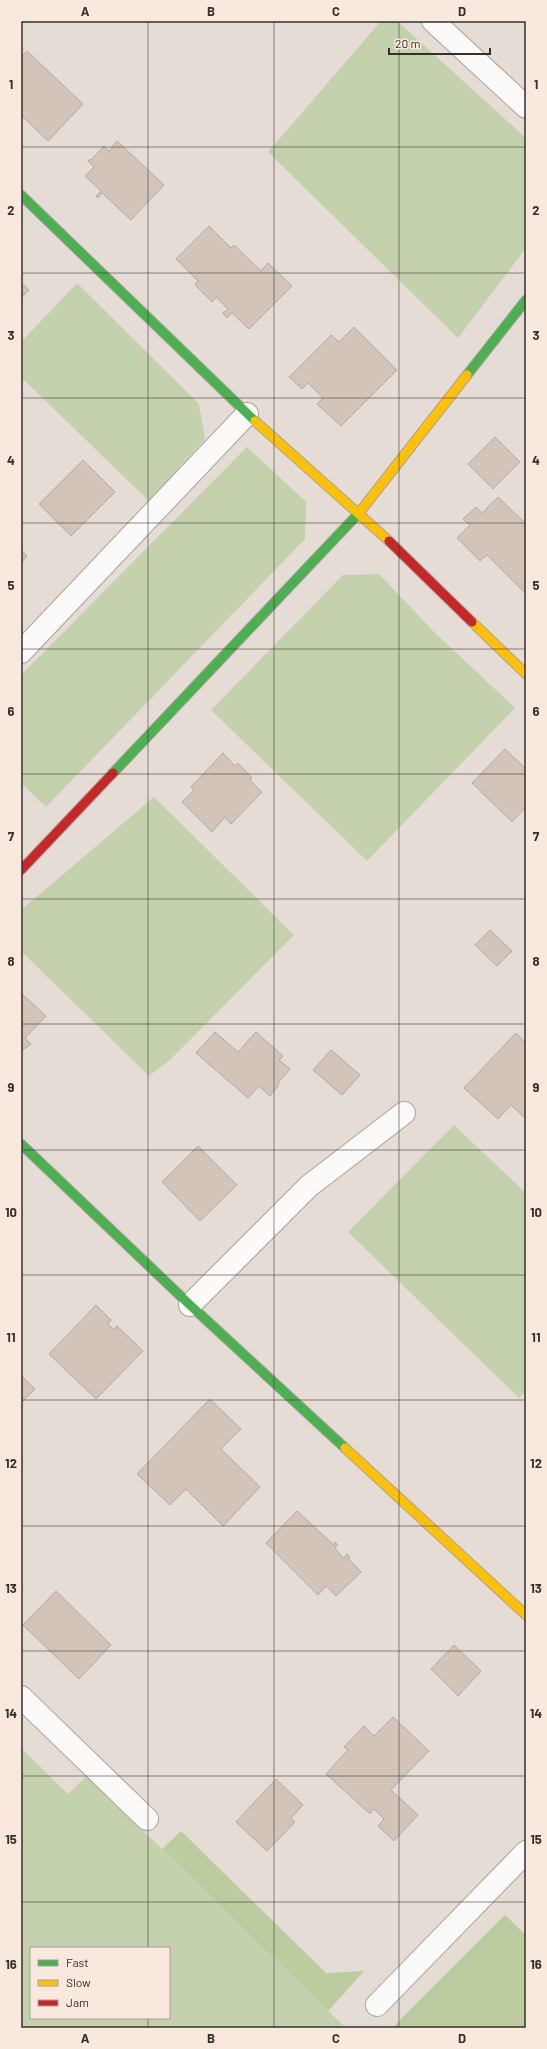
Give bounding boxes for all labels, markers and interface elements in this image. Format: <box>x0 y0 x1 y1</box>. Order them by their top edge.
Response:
text: A <box>81 3 90 19</box>
text: B <box>207 3 215 19</box>
text: C <box>332 3 340 19</box>
text: D <box>458 3 466 19</box>
scale bar <box>389 30 490 56</box>
text: 20 m <box>395 36 421 50</box>
text: 1 <box>9 76 13 92</box>
text: 1 <box>534 76 538 92</box>
text: 2 <box>7 202 15 218</box>
text: 2 <box>532 202 540 218</box>
text: 3 <box>7 327 15 343</box>
text: 3 <box>532 327 540 343</box>
text: 4 <box>7 452 15 468</box>
text: 4 <box>532 452 540 468</box>
text: 5 <box>7 577 15 593</box>
text: 5 <box>532 577 540 593</box>
text: 6 <box>8 703 15 719</box>
text: 6 <box>533 703 540 719</box>
text: 7 <box>8 828 15 844</box>
text: 7 <box>533 828 540 844</box>
text: 8 <box>7 953 15 969</box>
text: 8 <box>532 953 540 969</box>
text: 9 <box>8 1079 15 1095</box>
text: 9 <box>533 1079 540 1095</box>
text: 10 <box>5 1204 17 1220</box>
text: 10 <box>530 1204 542 1220</box>
text: 11 <box>6 1329 16 1345</box>
text: 11 <box>531 1329 541 1345</box>
text: 12 <box>5 1455 17 1471</box>
text: 12 <box>530 1455 542 1471</box>
text: 13 <box>5 1580 17 1596</box>
text: 13 <box>530 1580 542 1596</box>
text: 14 <box>5 1705 17 1721</box>
text: 14 <box>530 1705 542 1721</box>
text: 15 <box>5 1831 17 1847</box>
text: 15 <box>530 1831 542 1847</box>
legend <box>30 1947 170 2019</box>
text: Fast <box>66 1955 89 1969</box>
text: 16 <box>5 1956 17 1972</box>
text: 16 <box>530 1956 542 1972</box>
text: Slow <box>66 1975 91 1989</box>
text: Jam <box>66 1995 89 2009</box>
text: A <box>81 2030 90 2046</box>
text: B <box>207 2030 215 2046</box>
text: C <box>332 2030 340 2046</box>
text: D <box>458 2030 466 2046</box>

